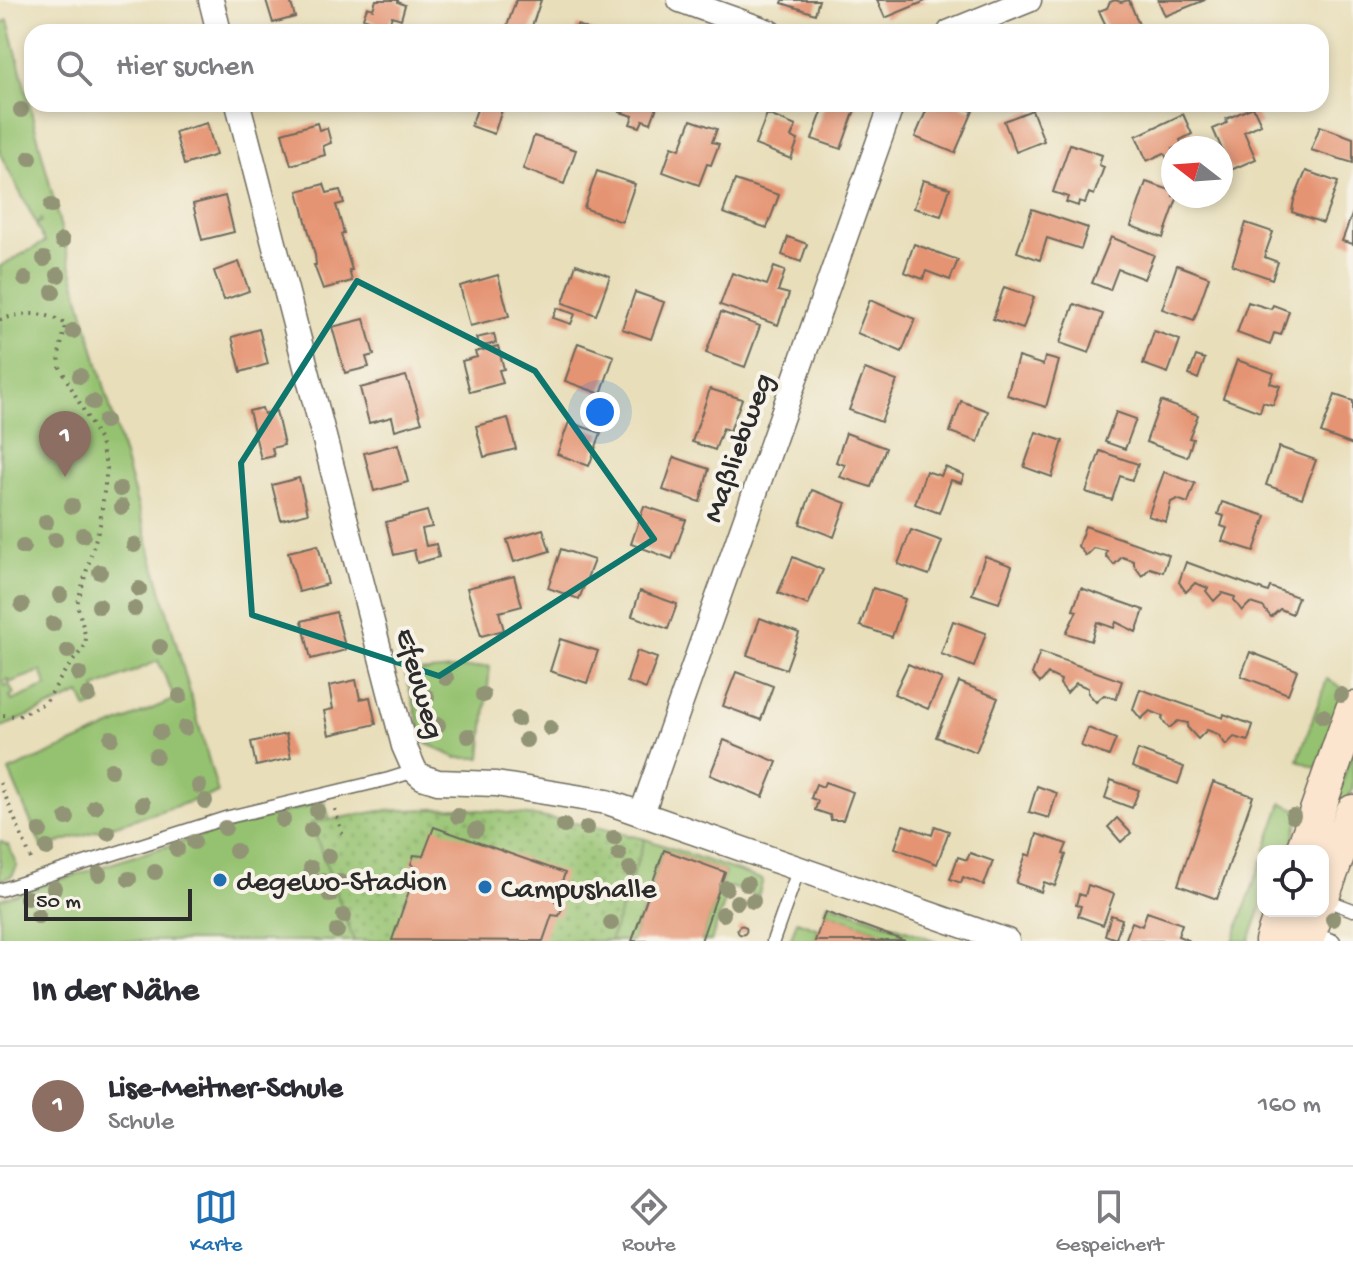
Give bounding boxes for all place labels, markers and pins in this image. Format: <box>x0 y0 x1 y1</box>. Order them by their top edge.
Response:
pin: 1 <box>39 411 91 477</box>
place label: degewo-Stadion <box>236 867 447 902</box>
marker: degewo-Stadion <box>211 871 229 889</box>
place label: Campushalle <box>501 874 657 909</box>
marker: Campushalle <box>476 878 494 896</box>

